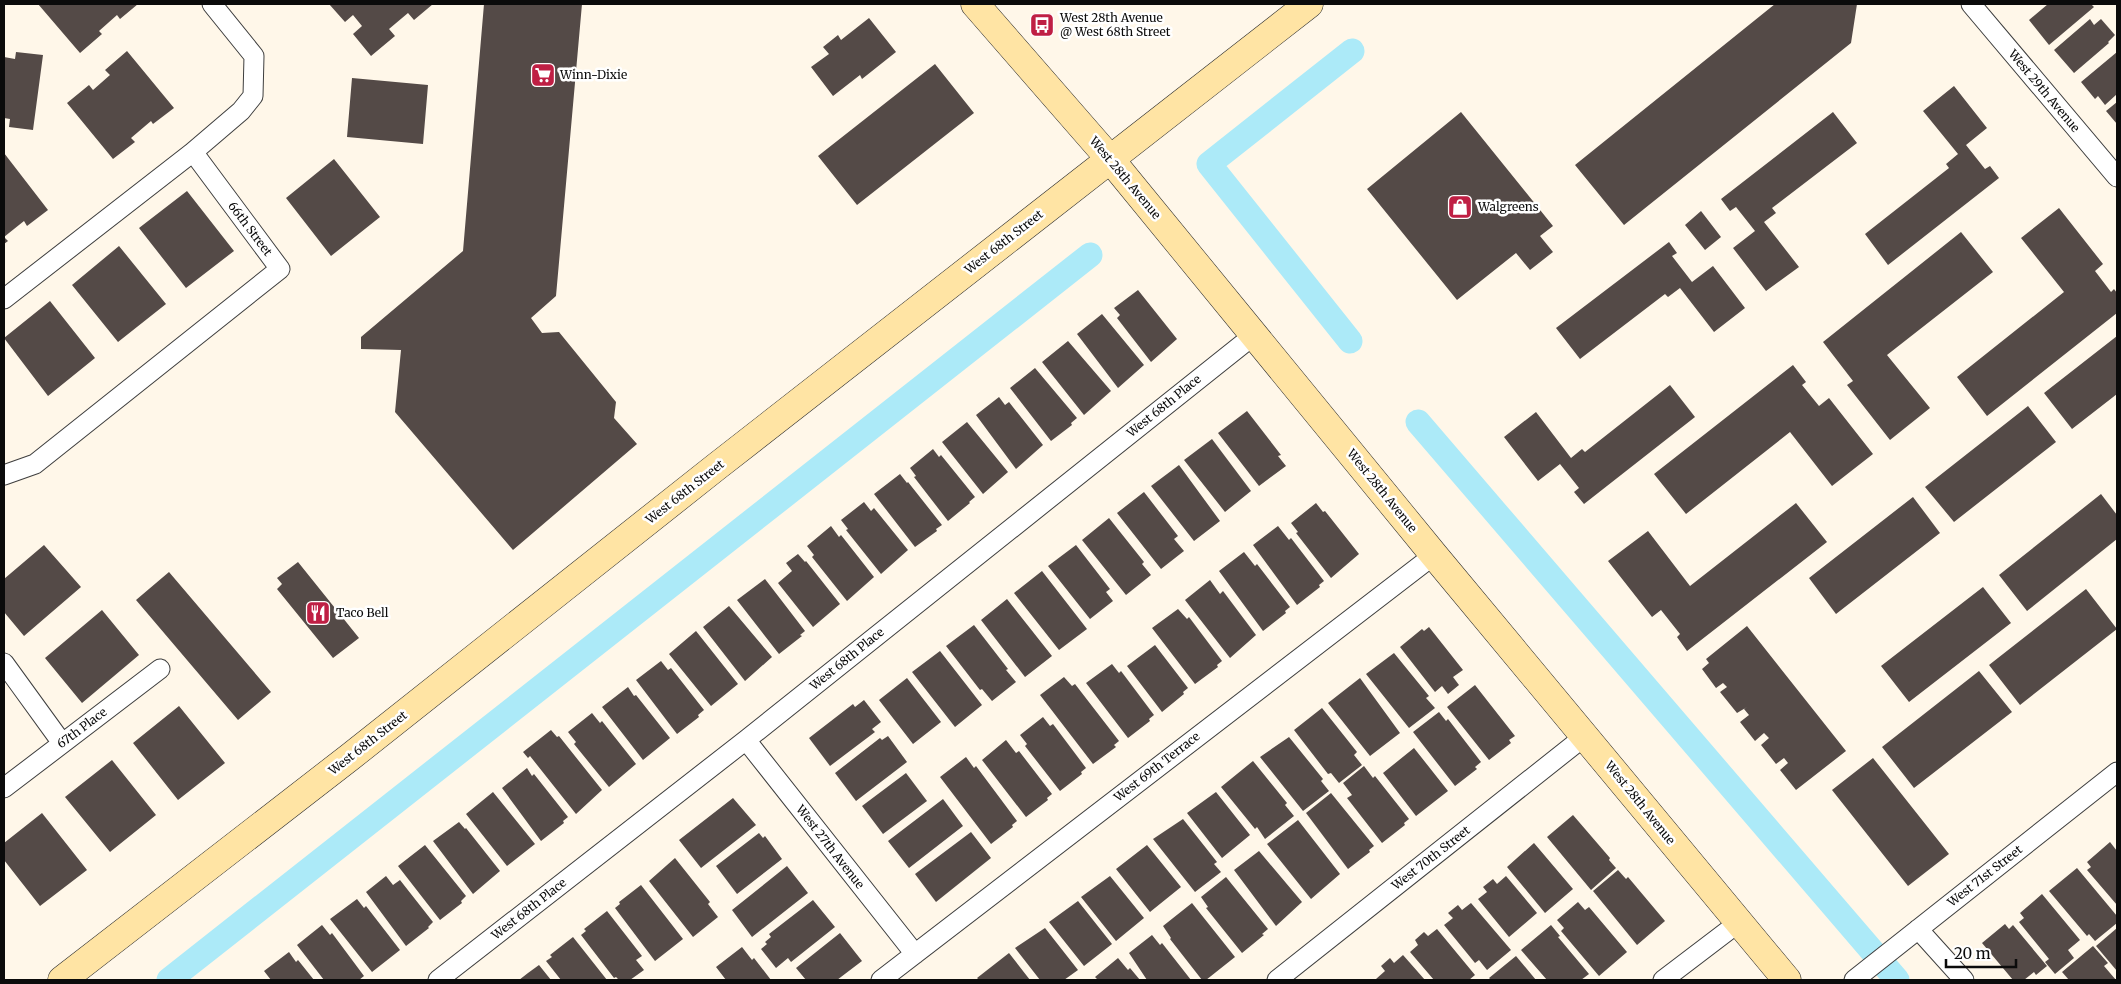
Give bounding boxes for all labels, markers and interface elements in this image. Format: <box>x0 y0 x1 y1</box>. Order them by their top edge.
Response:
place label: West 28th Avenue @ West 68th Street <box>1059 10 1171 39</box>
bus stop icon: West 28th Avenue @ West 68th Street <box>1029 12 1055 38</box>
street label: West 29th Avenue <box>2005 46 2083 135</box>
supermarket icon: Winn-Dixie <box>530 62 556 88</box>
place label: Winn-Dixie <box>559 67 627 82</box>
street label: West 28th Avenue <box>1086 133 1164 222</box>
shop icon: Walgreens <box>1447 194 1473 220</box>
street label: 66th Street <box>225 199 276 259</box>
place label: Walgreens <box>1477 199 1539 214</box>
street label: West 68th Street <box>961 206 1046 277</box>
street label: West 68th Place <box>1123 371 1204 441</box>
street label: West 28th Avenue <box>1344 445 1421 535</box>
street label: West 68th Street <box>642 456 727 527</box>
restaurant icon: Taco Bell <box>305 600 331 626</box>
place label: Taco Bell <box>336 605 389 620</box>
street label: West 68th Place <box>806 624 887 694</box>
street label: 67th Place <box>54 704 110 751</box>
street label: West 68th Street <box>325 707 410 778</box>
street label: West 69th Terrace <box>1110 729 1202 805</box>
street label: West 28th Avenue <box>1602 757 1679 847</box>
street label: West 27th Avenue <box>792 801 868 892</box>
street label: West 70th Street <box>1388 822 1473 893</box>
street label: West 71st Street <box>1943 842 2025 910</box>
street label: West 68th Place <box>487 875 569 943</box>
scale bar <box>1946 936 2016 968</box>
text: 20 m <box>1954 944 1991 963</box>

